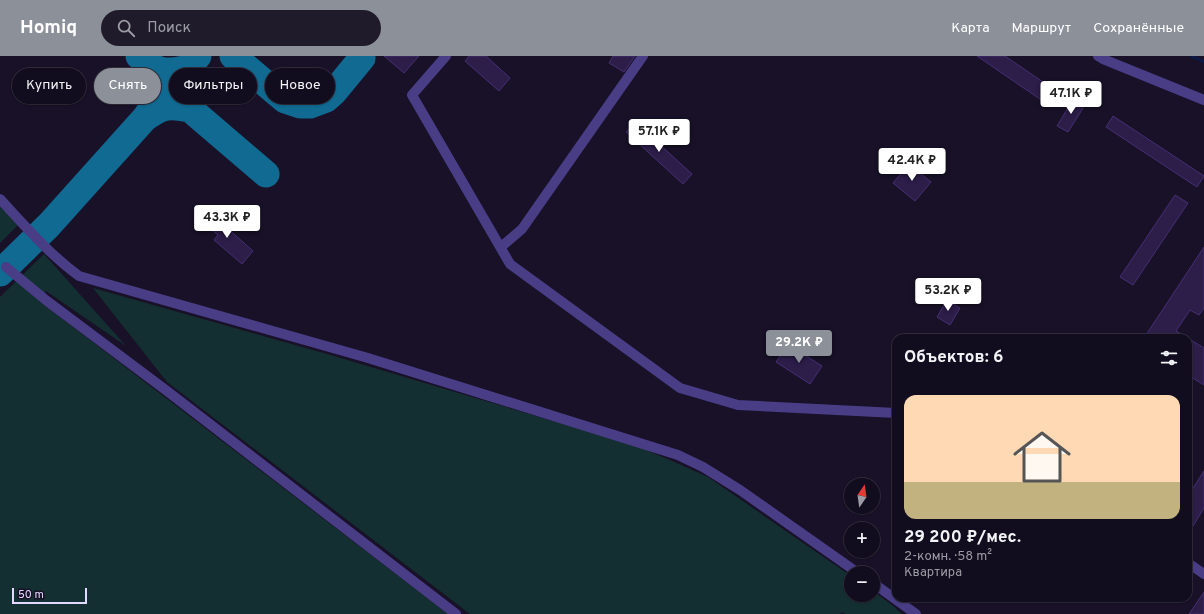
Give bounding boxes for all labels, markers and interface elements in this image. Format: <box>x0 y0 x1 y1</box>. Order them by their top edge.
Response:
search box <box>101 10 381 46</box>
text: Homiq <box>20 16 77 40</box>
icon: search <box>115 17 137 39</box>
text: Поиск <box>147 19 191 38</box>
text: Карта <box>951 20 990 37</box>
text: Маршрут <box>1012 20 1071 37</box>
text: Сохранённые <box>1093 20 1184 37</box>
chip: Купить <box>12 68 86 104</box>
chip: Снять <box>94 68 161 104</box>
chip: Фильтры <box>169 68 257 104</box>
chip: Новое <box>265 68 335 104</box>
pin: 47.1K ₽ <box>1034 81 1108 115</box>
text: 47.1K ₽ <box>1049 86 1093 102</box>
pin: 57.1K ₽ <box>622 119 696 153</box>
text: 57.1K ₽ <box>638 124 680 140</box>
pin: 42.4K ₽ <box>875 148 949 182</box>
text: 42.4K ₽ <box>888 153 936 169</box>
pin: 43.3K ₽ <box>190 205 264 239</box>
text: 43.3K ₽ <box>203 210 251 226</box>
pin: 53.2K ₽ <box>911 278 985 312</box>
text: 53.2K ₽ <box>924 283 972 299</box>
pin: 29.2K ₽ <box>762 330 836 364</box>
text: 29.2K ₽ <box>775 335 823 351</box>
text: Объектов: 6 <box>904 347 1004 369</box>
icon: filters <box>1158 347 1180 369</box>
icon: home <box>1006 421 1078 493</box>
north arrow <box>844 478 880 514</box>
map controls <box>844 478 880 602</box>
button: + <box>844 522 880 558</box>
text: 29 200 ₽/мес. <box>904 527 1021 549</box>
text: 2-комн. · 58 m² <box>904 549 992 565</box>
text: Квартира <box>904 565 962 581</box>
button: − <box>844 566 880 602</box>
scale bar <box>12 586 87 605</box>
text: 50 m <box>18 588 44 602</box>

